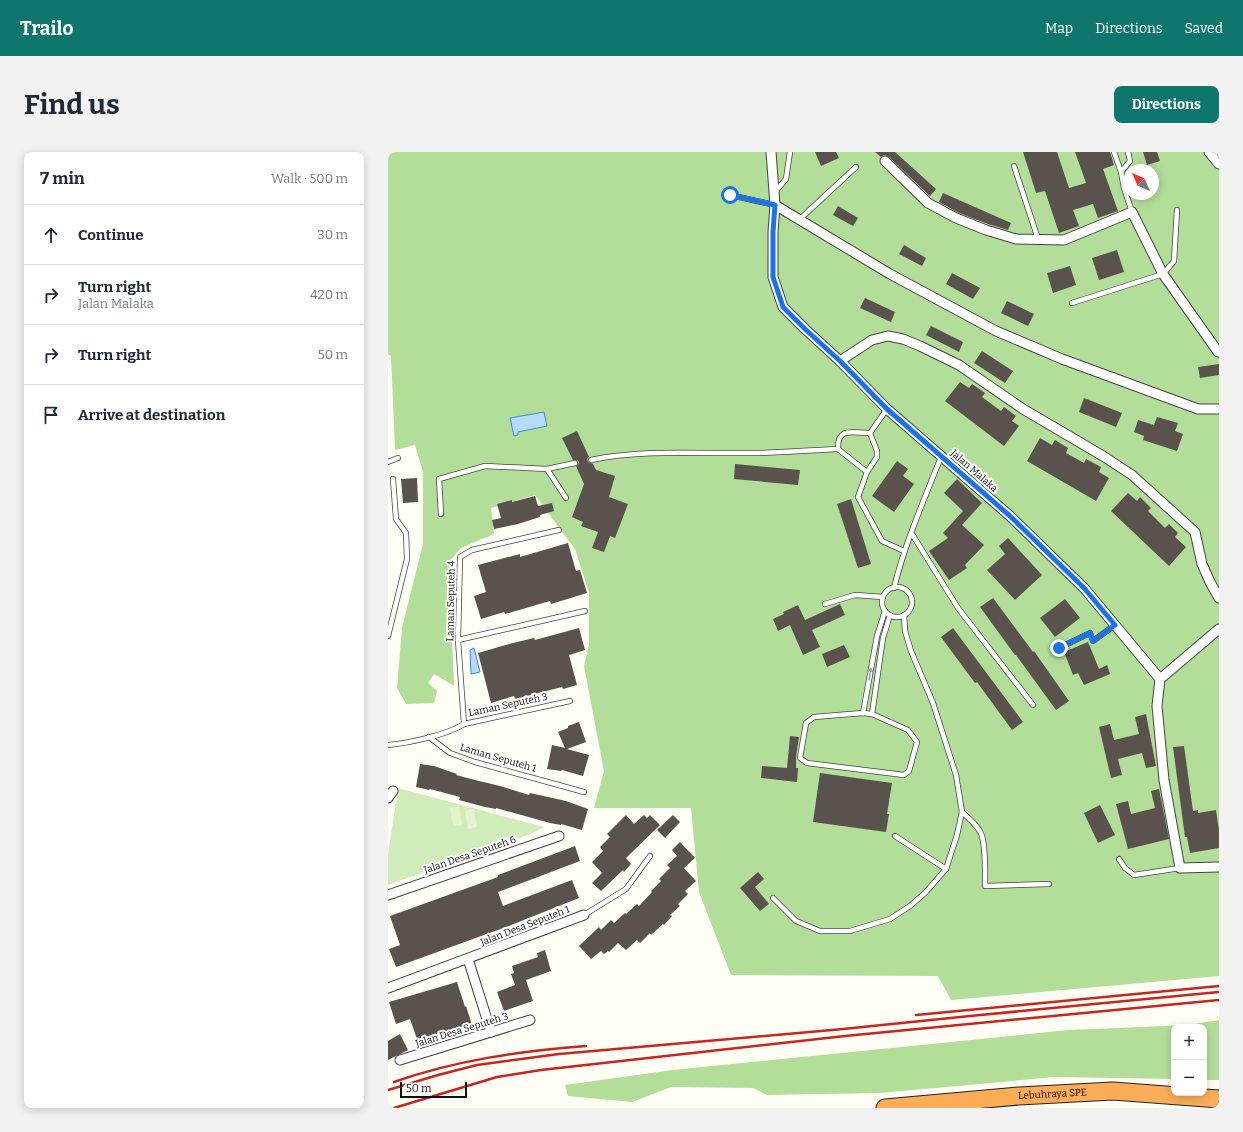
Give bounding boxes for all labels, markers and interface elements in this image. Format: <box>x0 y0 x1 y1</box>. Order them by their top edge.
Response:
text: Trailo <box>20 17 73 40</box>
text: Map <box>1045 20 1073 37</box>
text: Directions <box>1095 20 1163 37</box>
text: Saved <box>1185 20 1223 37</box>
button: Directions <box>1114 86 1219 123</box>
text: Find us <box>24 88 120 121</box>
north arrow <box>1123 164 1159 200</box>
text: 7 min <box>40 168 85 189</box>
text: Walk · 500 m <box>271 171 348 186</box>
route start <box>721 186 739 204</box>
icon: ahead <box>40 224 62 246</box>
text: Continue <box>78 226 144 244</box>
text: 30 m <box>317 227 348 242</box>
text: Turn right <box>78 278 151 296</box>
icon: right <box>40 284 62 306</box>
text: 420 m <box>310 287 348 302</box>
text: Jalan Malaka <box>78 296 154 311</box>
icon: right <box>40 344 62 366</box>
text: Turn right <box>78 346 151 364</box>
text: 50 m <box>318 347 348 362</box>
icon: arrive <box>40 404 62 426</box>
text: Arrive at destination <box>78 406 225 424</box>
street label: Jalan Malaka <box>947 447 1000 495</box>
street label: Laman Seputeh 4 <box>444 560 458 641</box>
route end <box>1050 639 1068 657</box>
one-way arrow <box>866 668 874 681</box>
street label: Laman Seputeh 3 <box>467 691 549 719</box>
street label: Laman Seputeh 1 <box>458 741 538 775</box>
street label: Jalan Desa Seputeh 6 <box>421 834 518 877</box>
street label: Jalan Desa Seputeh 1 <box>478 903 571 949</box>
street label: Jalan Desa Seputeh 3 <box>413 1010 510 1050</box>
map controls <box>1171 1024 1207 1096</box>
button: + <box>1171 1024 1207 1060</box>
button: − <box>1171 1060 1207 1096</box>
scale bar <box>400 1080 467 1099</box>
text: 50 m <box>406 1082 432 1095</box>
street label: Lebuhraya SPE <box>1018 1086 1087 1102</box>

